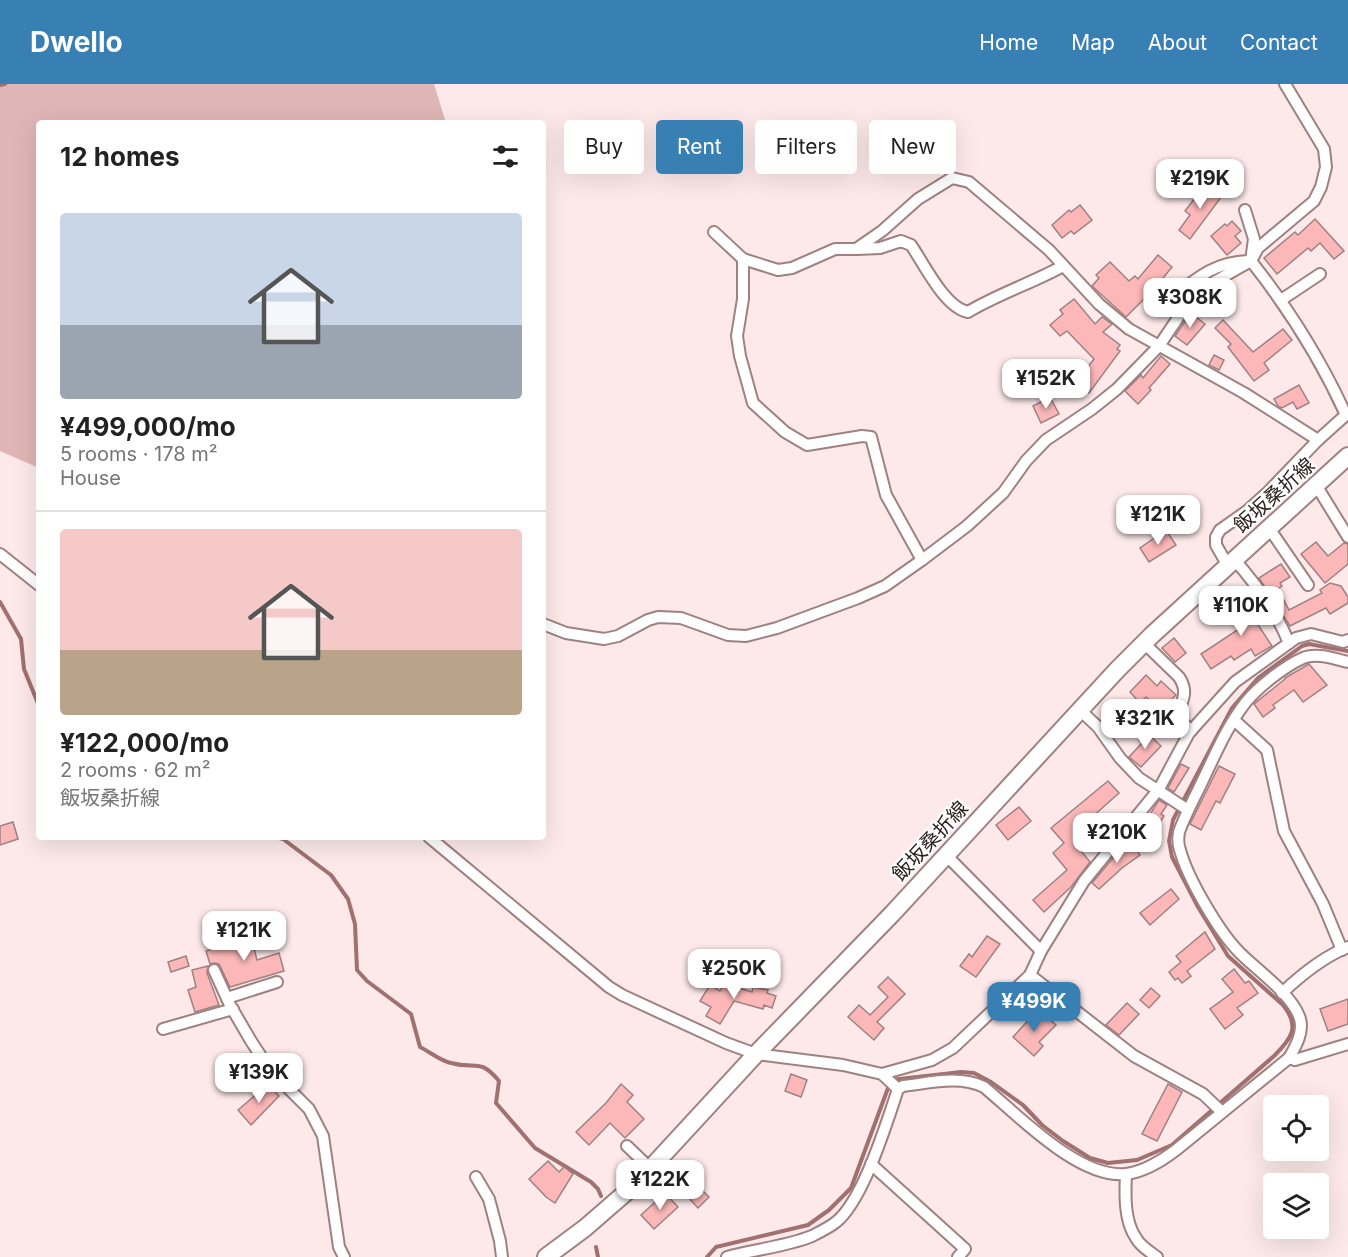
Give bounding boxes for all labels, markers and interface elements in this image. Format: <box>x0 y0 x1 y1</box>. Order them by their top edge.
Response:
text: Dwello <box>30 25 123 59</box>
text: Home <box>979 30 1038 55</box>
text: Map <box>1071 30 1115 55</box>
text: About <box>1148 30 1207 55</box>
text: Contact <box>1240 30 1318 55</box>
chip: Buy <box>564 120 644 174</box>
chip: Rent <box>656 120 743 174</box>
chip: Filters <box>755 120 857 174</box>
chip: New <box>869 120 956 174</box>
icon: filters <box>489 140 522 173</box>
text: 12 homes <box>60 141 180 172</box>
pin: ¥219K <box>1158 159 1242 210</box>
text: ¥219K <box>1170 166 1230 190</box>
icon: home <box>237 252 345 360</box>
pin: ¥308K <box>1148 278 1232 329</box>
text: ¥308K <box>1157 285 1223 309</box>
pin: ¥152K <box>1004 359 1088 410</box>
text: ¥152K <box>1016 366 1076 390</box>
text: ¥499,000/mo <box>60 411 236 442</box>
text: 5 rooms · 178 m² <box>60 442 218 466</box>
street label: 飯坂桑折線 <box>1229 453 1319 537</box>
text: House <box>60 466 121 490</box>
pin: ¥121K <box>1116 495 1200 546</box>
text: ¥121K <box>1130 502 1186 526</box>
icon: home <box>237 568 345 676</box>
pin: ¥110K <box>1199 586 1283 637</box>
text: ¥110K <box>1213 593 1269 617</box>
pin: ¥321K <box>1103 699 1187 750</box>
text: ¥321K <box>1115 706 1175 730</box>
text: ¥122,000/mo <box>60 727 229 758</box>
text: 2 rooms · 62 m² <box>60 758 211 782</box>
text: 飯坂桑折線 <box>60 786 160 810</box>
street label: 飯坂桑折線 <box>887 796 973 886</box>
pin: ¥210K <box>1075 813 1159 864</box>
text: ¥210K <box>1087 820 1147 844</box>
pin: ¥121K <box>202 911 286 962</box>
text: ¥121K <box>216 918 272 942</box>
pin: ¥250K <box>692 949 776 1000</box>
text: ¥250K <box>702 956 766 980</box>
pin: ¥499K <box>992 982 1076 1033</box>
text: ¥499K <box>1001 989 1067 1013</box>
pin: ¥139K <box>217 1053 301 1104</box>
text: ¥139K <box>229 1060 289 1084</box>
map controls <box>1263 1095 1329 1239</box>
button: locate <box>1263 1095 1329 1161</box>
pin: ¥122K <box>618 1160 702 1211</box>
text: ¥122K <box>630 1167 690 1191</box>
button: layers <box>1263 1173 1329 1239</box>

